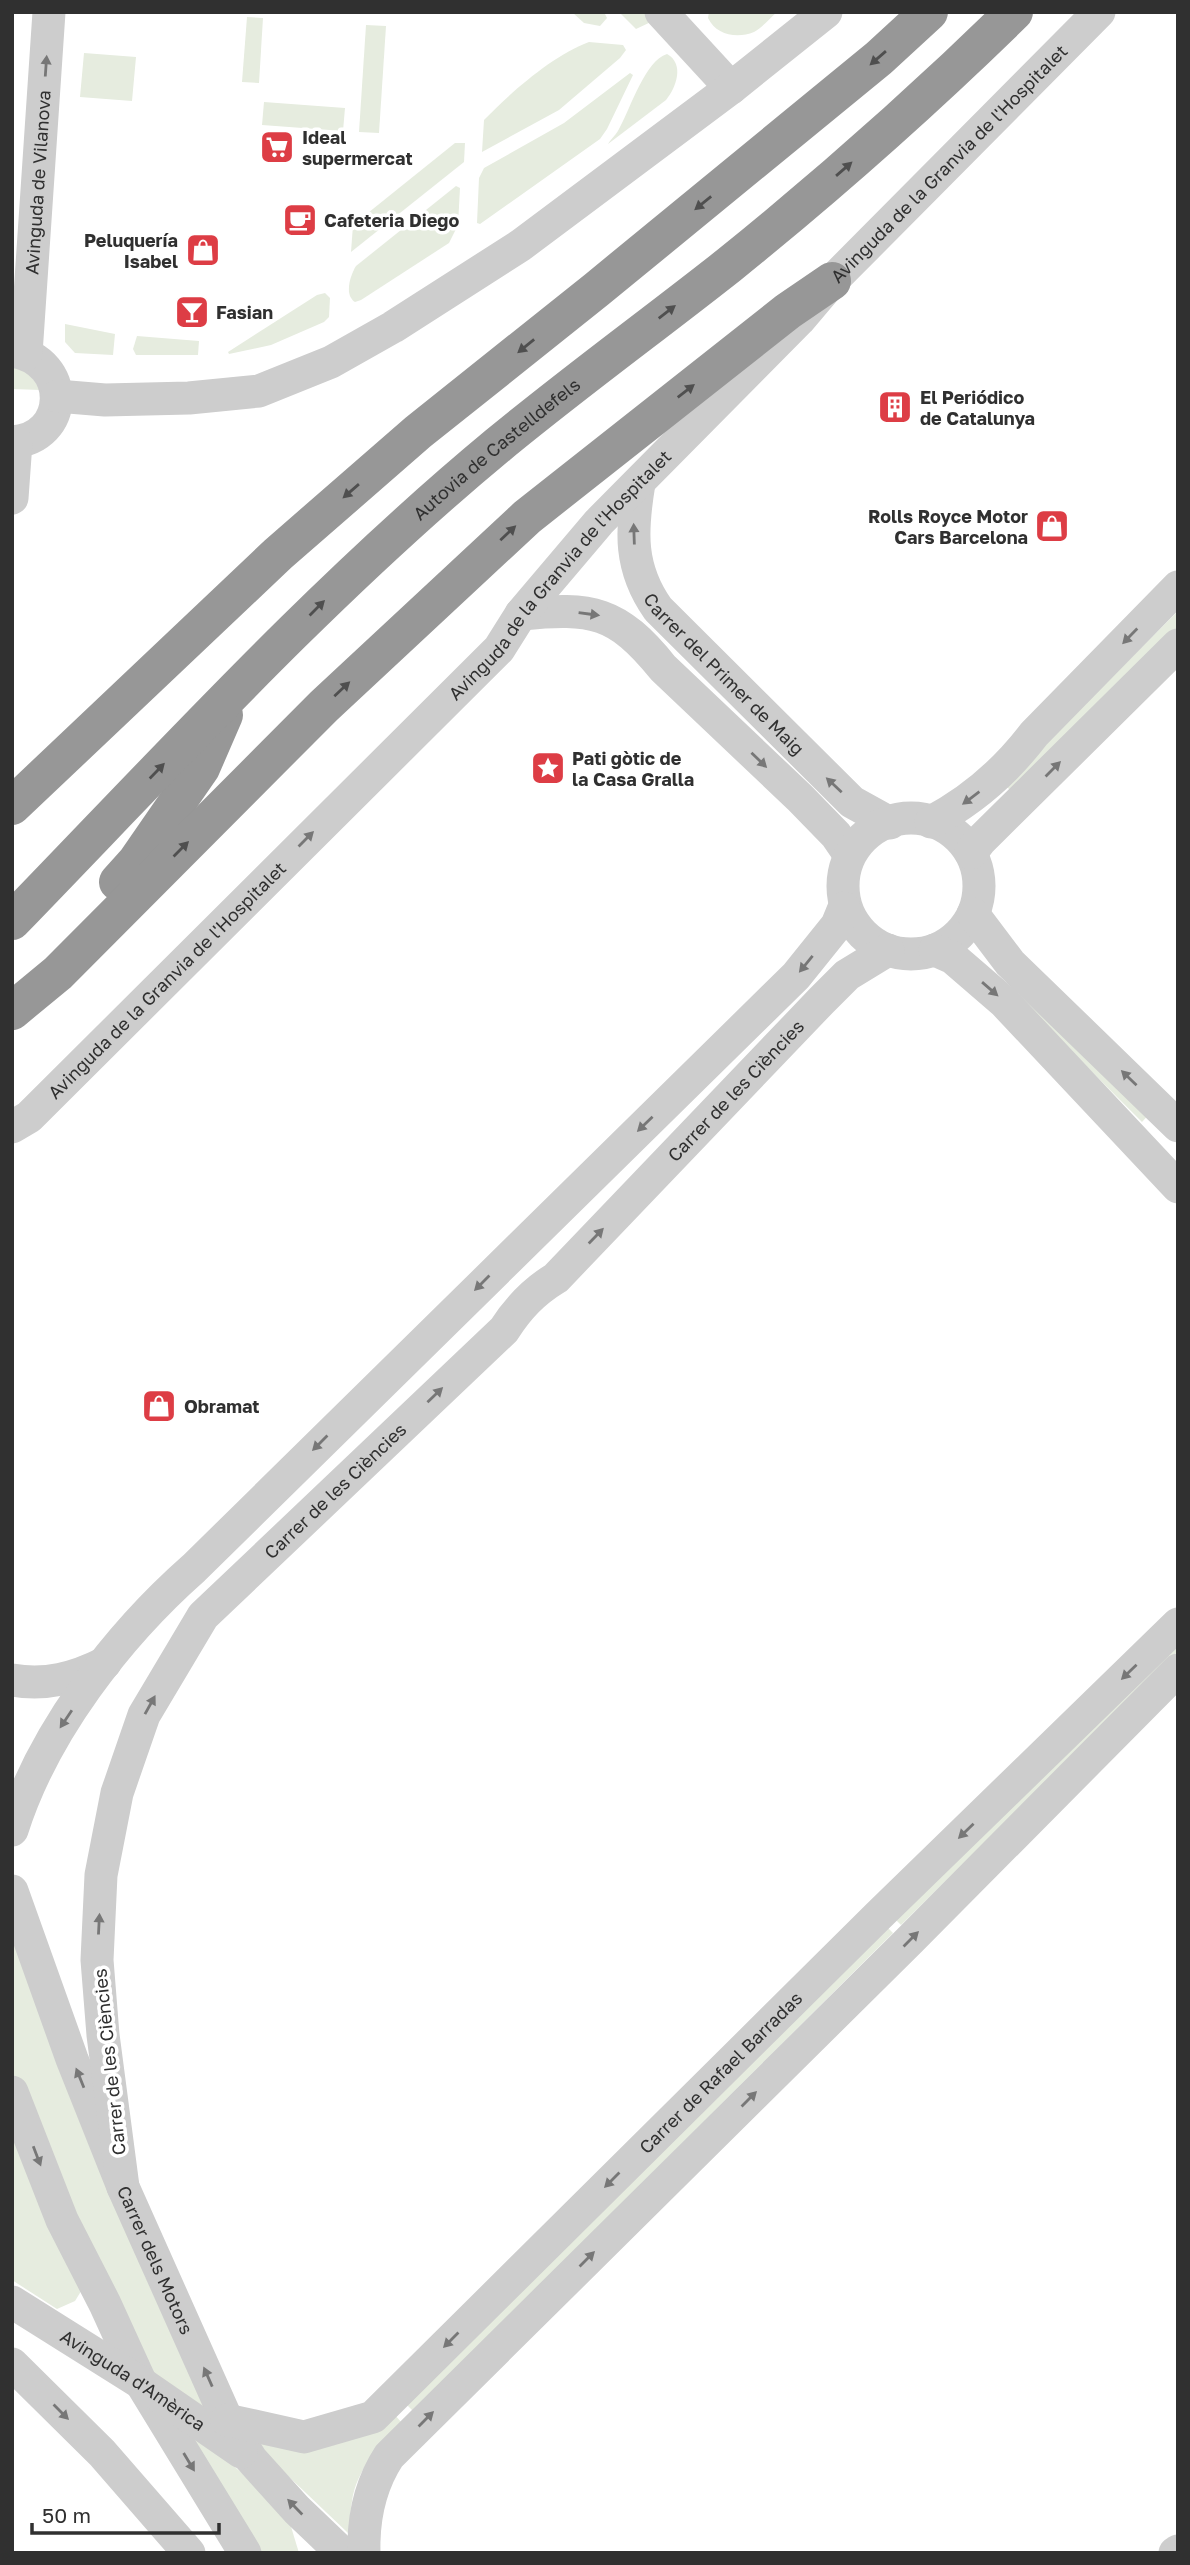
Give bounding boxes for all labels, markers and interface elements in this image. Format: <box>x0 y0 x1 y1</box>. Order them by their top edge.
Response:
street label: Avinguda de la Granvia de l'Hospitalet <box>826 40 1072 287</box>
one-way arrow <box>870 50 887 65</box>
one-way arrow <box>40 54 51 76</box>
street label: Avinguda de Vilanova <box>20 89 55 275</box>
place label: Ideal supermercat <box>302 126 413 169</box>
supermarket icon: Ideal supermercat <box>258 128 296 166</box>
one-way arrow <box>835 162 852 177</box>
one-way arrow <box>694 195 711 210</box>
cafe icon: Cafeteria Diego <box>281 201 319 239</box>
place label: Cafeteria Diego <box>324 209 459 231</box>
place label: Peluquería Isabel <box>84 229 178 272</box>
shop icon: Peluquería Isabel <box>184 231 222 269</box>
bar icon: Fasian <box>173 293 211 331</box>
place label: Fasian <box>216 301 273 323</box>
one-way arrow <box>658 306 676 320</box>
one-way arrow <box>517 339 535 353</box>
street label: Autovia de Castelldefels <box>408 373 584 524</box>
one-way arrow <box>677 385 695 399</box>
place label: El Periódico de Catalunya <box>920 386 1035 429</box>
building icon: El Periódico de Catalunya <box>876 388 914 426</box>
street label: Avinguda de la Granvia de l'Hospitalet <box>443 445 675 704</box>
one-way arrow <box>342 483 359 498</box>
place label: Rolls Royce Motor Cars Barcelona <box>868 505 1028 548</box>
shop icon: Rolls Royce Motor Cars Barcelona <box>1033 507 1071 545</box>
one-way arrow <box>628 523 640 545</box>
one-way arrow <box>499 526 516 542</box>
street label: Carrer del Primer de Maig <box>639 589 809 759</box>
one-way arrow <box>309 600 326 617</box>
one-way arrow <box>578 609 600 620</box>
one-way arrow <box>1122 628 1138 644</box>
one-way arrow <box>333 681 350 697</box>
place label: Pati gòtic de la Casa Gralla <box>572 747 694 790</box>
place icon: Pati gòtic de la Casa Gralla <box>529 749 567 787</box>
one-way arrow <box>750 751 767 767</box>
one-way arrow <box>1044 761 1061 778</box>
one-way arrow <box>149 763 165 780</box>
one-way arrow <box>826 777 843 793</box>
one-way arrow <box>962 791 980 805</box>
one-way arrow <box>297 831 314 848</box>
one-way arrow <box>172 841 188 858</box>
street label: Avinguda de la Granvia de l'Hospitalet <box>43 857 290 1103</box>
one-way arrow <box>799 955 814 972</box>
one-way arrow <box>981 981 998 996</box>
street label: Carrer de les Ciències <box>663 1015 808 1166</box>
one-way arrow <box>1121 1071 1138 1087</box>
one-way arrow <box>637 1116 654 1132</box>
one-way arrow <box>588 1227 604 1245</box>
one-way arrow <box>474 1275 491 1292</box>
shop icon: Obramat <box>140 1387 178 1425</box>
one-way arrow <box>427 1387 444 1404</box>
place label: Obramat <box>184 1395 260 1417</box>
street label: Carrer de les Ciències <box>259 1418 411 1563</box>
one-way arrow <box>312 1435 329 1452</box>
one-way arrow <box>1121 1663 1138 1679</box>
one-way arrow <box>144 1695 156 1714</box>
one-way arrow <box>59 1710 73 1728</box>
one-way arrow <box>958 1822 975 1838</box>
one-way arrow <box>93 1913 104 1935</box>
one-way arrow <box>902 1931 918 1948</box>
street label: Carrer de les Ciències <box>88 1968 130 2156</box>
street label: Carrer de Rafael Barradas <box>634 1987 806 2158</box>
one-way arrow <box>74 2067 85 2088</box>
one-way arrow <box>740 2092 757 2108</box>
one-way arrow <box>32 2146 43 2167</box>
one-way arrow <box>605 2171 621 2188</box>
street label: Carrer dels Motors <box>113 2182 198 2338</box>
one-way arrow <box>579 2251 596 2268</box>
street label: Avinguda d'Amèrica <box>57 2324 210 2435</box>
one-way arrow <box>443 2332 460 2348</box>
one-way arrow <box>202 2367 214 2387</box>
one-way arrow <box>52 2404 69 2421</box>
one-way arrow <box>417 2411 434 2428</box>
one-way arrow <box>183 2452 196 2471</box>
scale bar <box>32 2492 219 2536</box>
one-way arrow <box>288 2499 304 2516</box>
text: 50 m <box>42 2502 91 2528</box>

